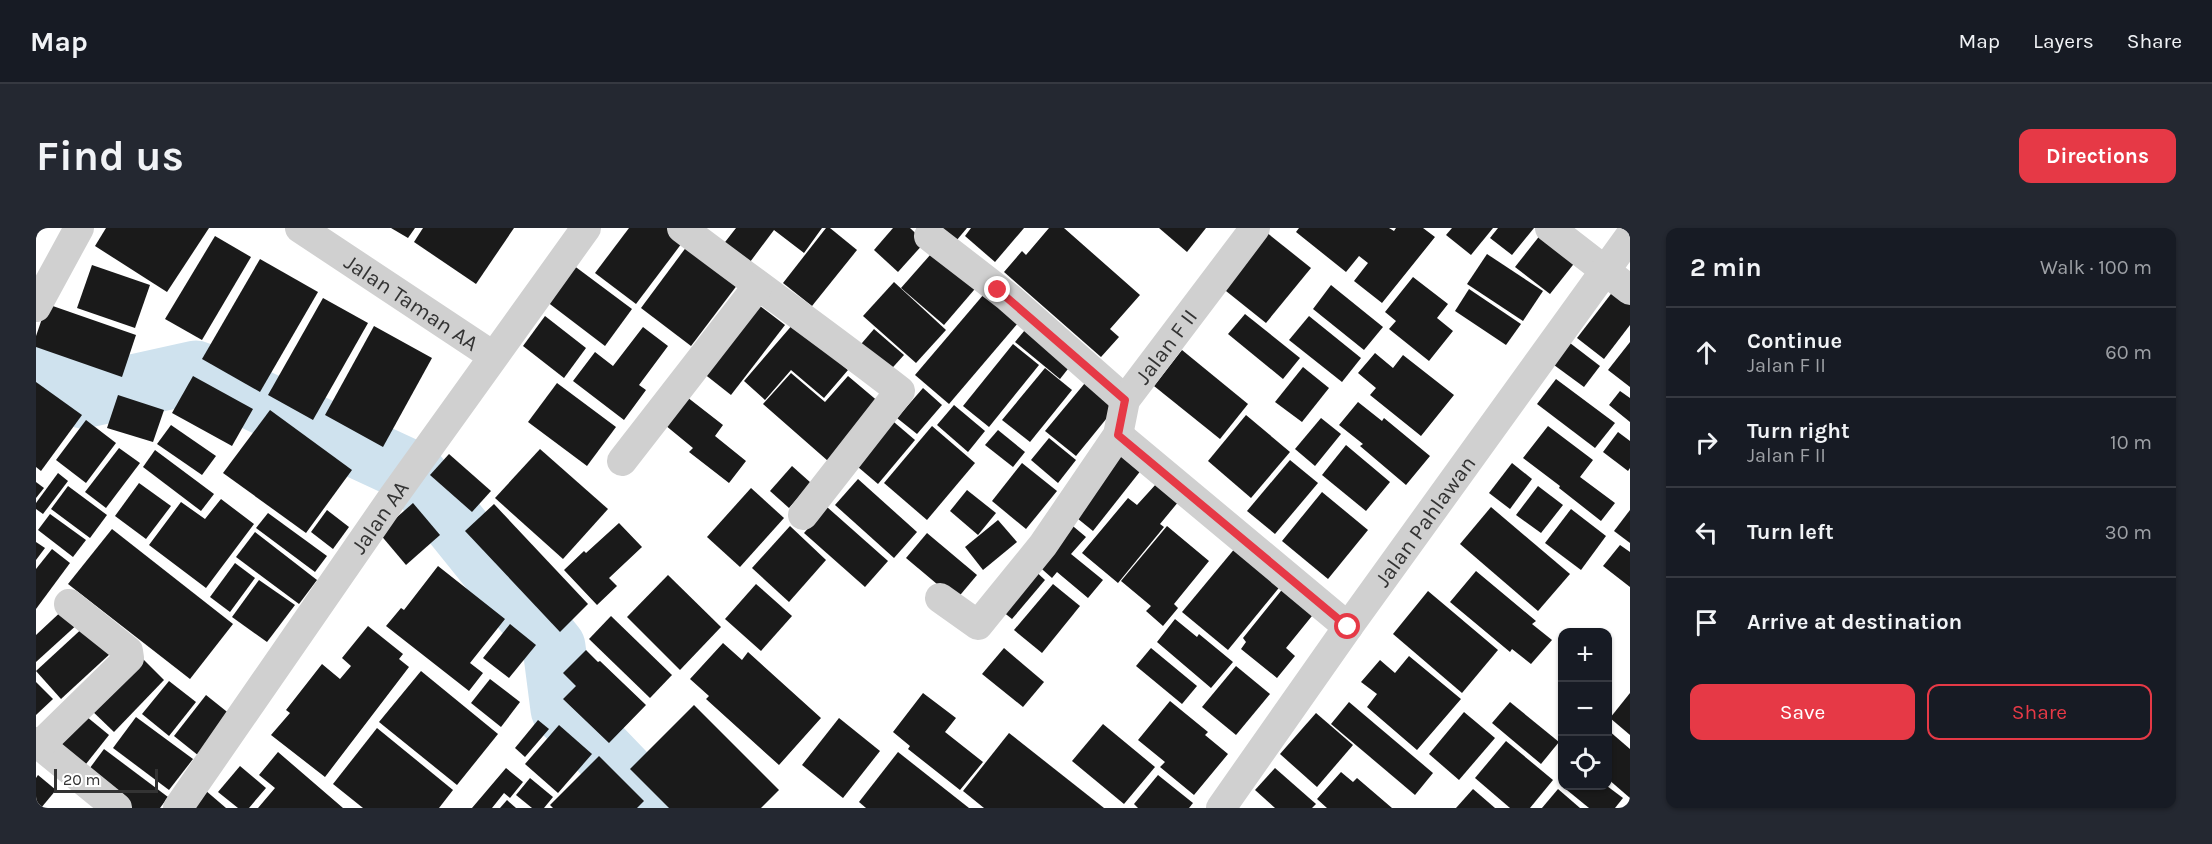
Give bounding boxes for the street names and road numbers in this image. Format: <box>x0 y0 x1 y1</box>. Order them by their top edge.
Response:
street label: Jalan Taman AA <box>339 249 483 357</box>
street label: Jalan F II <box>1130 304 1203 389</box>
street label: Jalan Pahlawan <box>1369 451 1481 592</box>
street label: Jalan AA <box>346 476 415 559</box>

